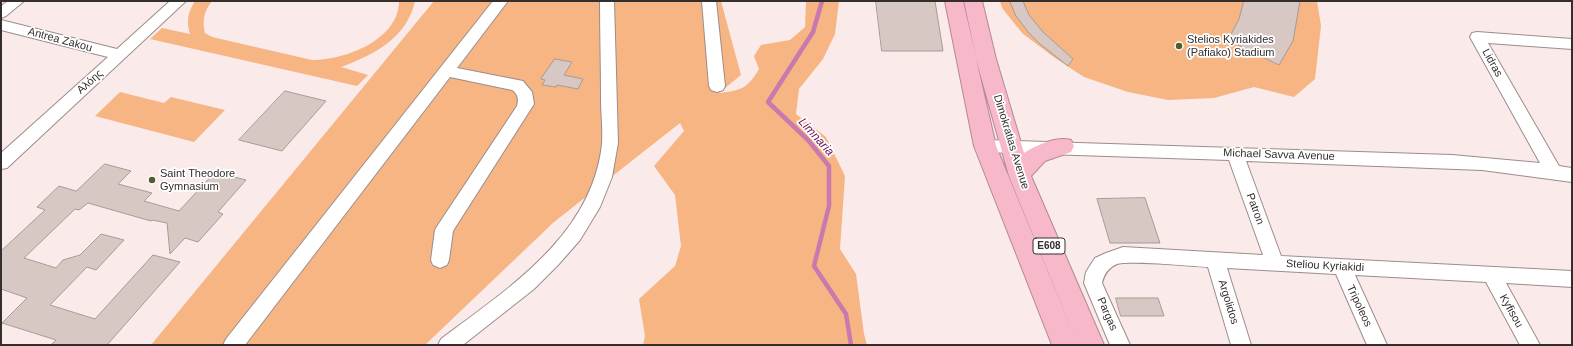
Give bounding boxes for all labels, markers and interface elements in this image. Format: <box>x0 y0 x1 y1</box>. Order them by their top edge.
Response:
street label: Antrea Zakou <box>26 25 94 55</box>
place label: Stelios Kyriakides (Pafiako) Stadium <box>1187 33 1274 59</box>
marker: Stelios Kyriakides (Pafiako) Stadium <box>1174 41 1184 51</box>
street label: Lidras <box>1479 47 1505 79</box>
street label: Αλόης <box>74 67 106 97</box>
street label: Dimokratias Avenue <box>990 93 1032 191</box>
water label: Limnaria <box>795 115 837 159</box>
street label: Michael Savva Avenue <box>1223 146 1335 164</box>
place label: Saint Theodore Gymnasium <box>160 167 235 193</box>
marker: Saint Theodore Gymnasium <box>147 175 157 185</box>
street label: Patron <box>1243 192 1267 226</box>
road number: E608 <box>1033 238 1065 254</box>
street label: Steliou Kyriakidi <box>1286 257 1364 275</box>
street label: Argolidos <box>1215 278 1241 326</box>
street label: Tripoleos <box>1344 283 1374 329</box>
street label: Kyfisou <box>1496 292 1526 330</box>
street label: Pargas <box>1094 295 1120 333</box>

